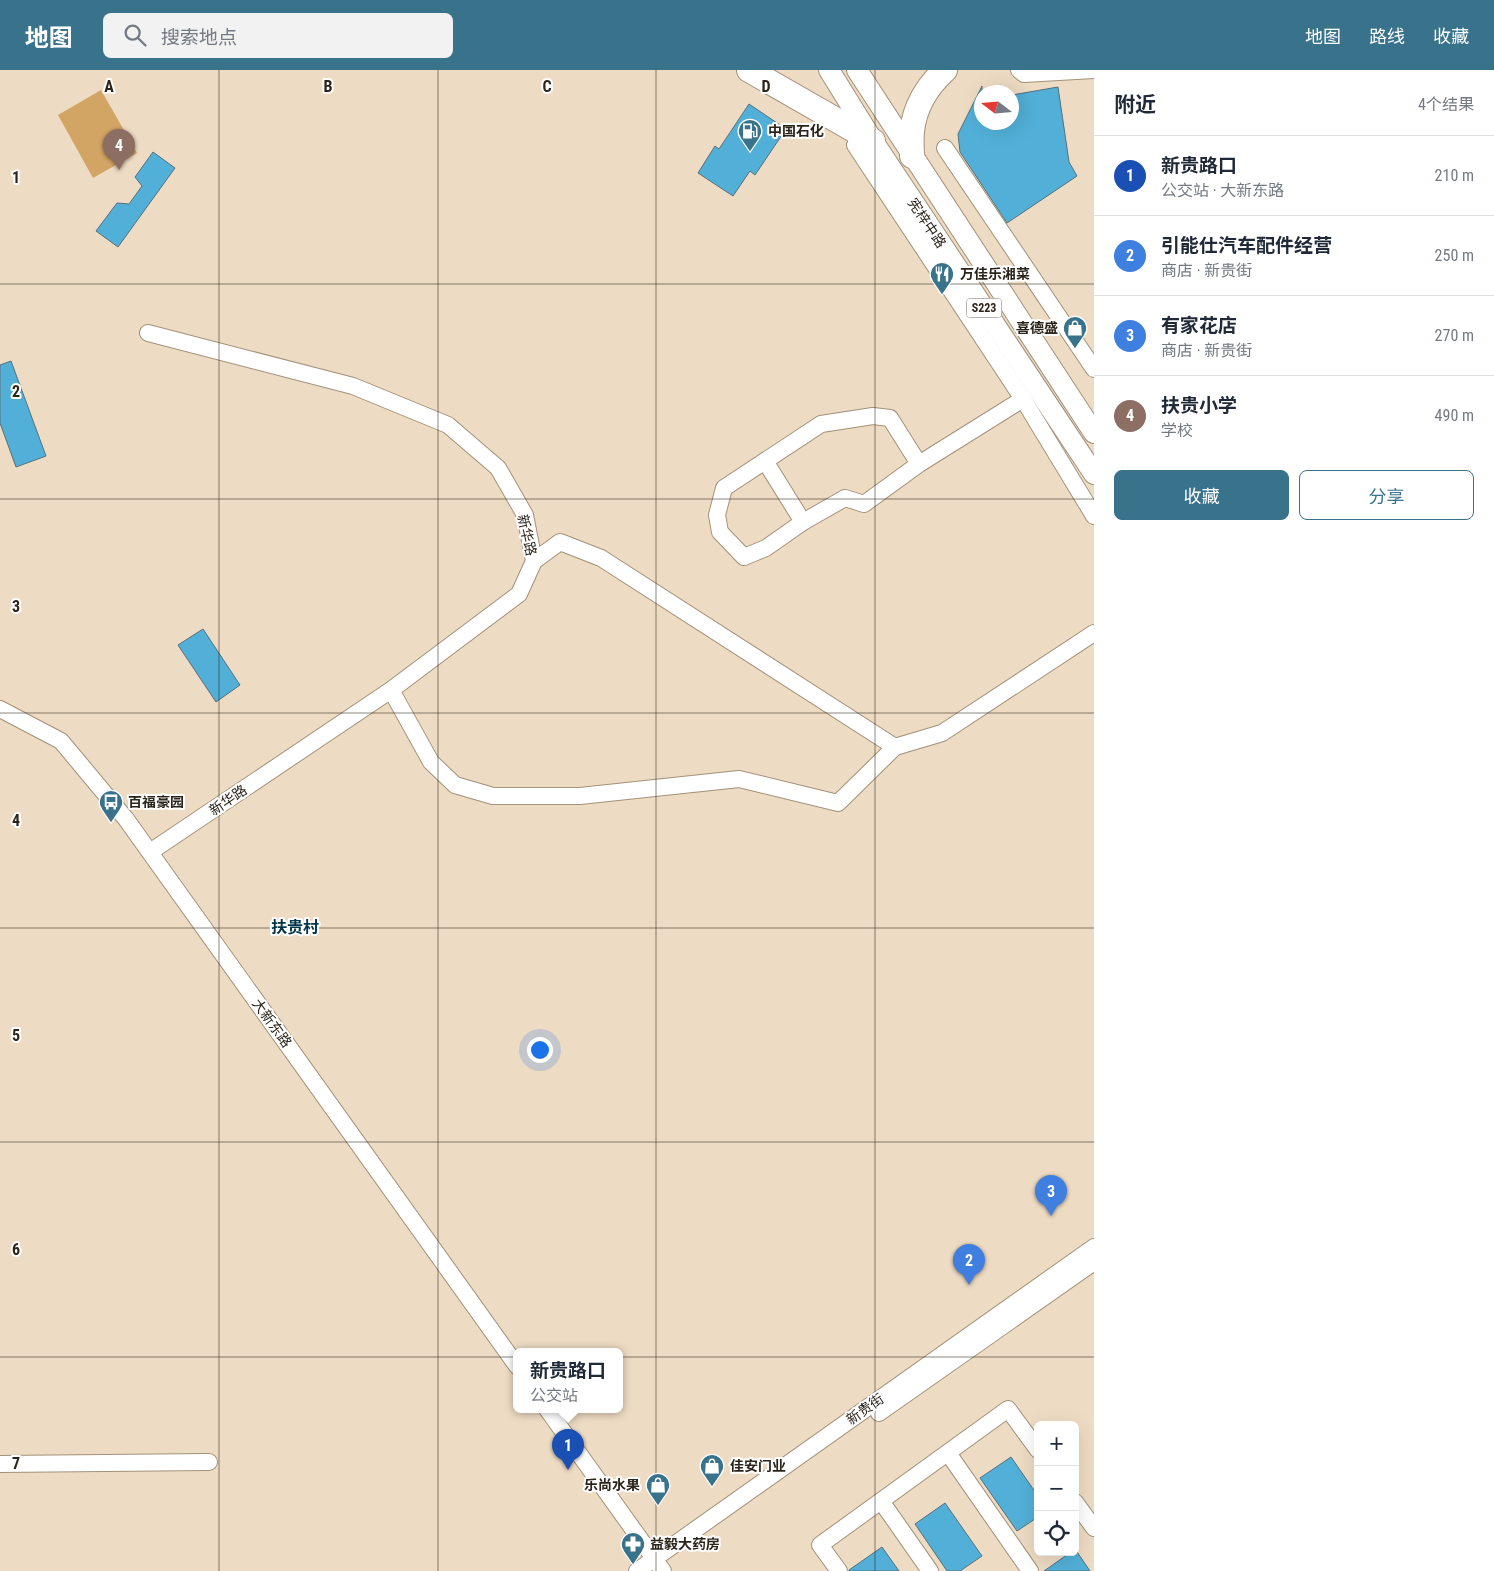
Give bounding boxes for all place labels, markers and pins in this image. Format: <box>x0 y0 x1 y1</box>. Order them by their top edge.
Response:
fuel station icon: 中国石化 <box>737 118 763 152</box>
place label: 中国石化 <box>768 123 824 139</box>
pin: 4 <box>103 129 135 170</box>
restaurant icon: 万佳乐湘菜 <box>929 261 955 295</box>
place label: 万佳乐湘菜 <box>960 266 1030 282</box>
shop icon: 喜德盛 <box>1062 315 1088 349</box>
place label: 喜德盛 <box>1016 320 1058 336</box>
bus stop icon: 百福豪园 <box>98 789 124 823</box>
place label: 百福豪园 <box>128 794 184 810</box>
pin: 3 <box>1035 1175 1067 1216</box>
pin: 2 <box>953 1244 985 1285</box>
pin: 1 <box>552 1429 584 1470</box>
shop icon: 佳安门业 <box>699 1453 725 1487</box>
place label: 佳安门业 <box>730 1458 786 1474</box>
shop icon: 乐尚水果 <box>645 1472 671 1506</box>
place label: 乐尚水果 <box>584 1477 640 1493</box>
pharmacy icon: 益毅大药房 <box>620 1531 646 1565</box>
place label: 益毅大药房 <box>650 1536 720 1552</box>

